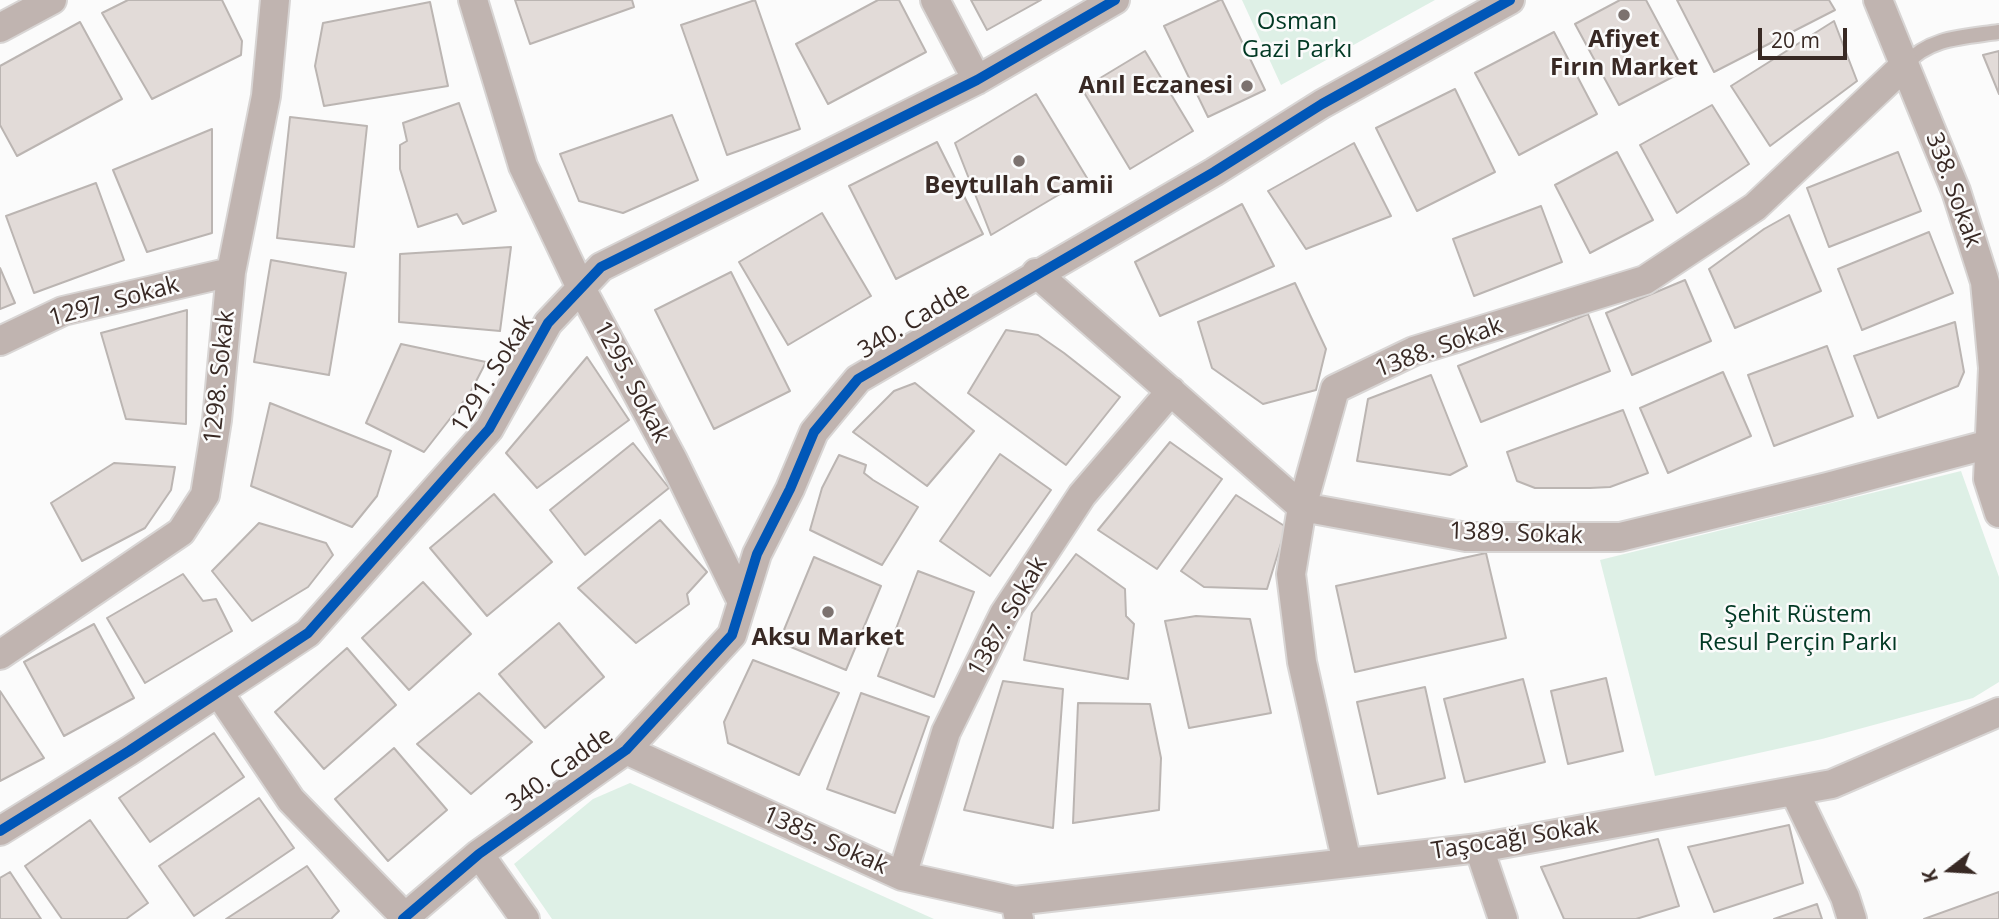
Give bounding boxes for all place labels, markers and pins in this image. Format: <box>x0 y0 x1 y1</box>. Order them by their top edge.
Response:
marker: Afiyet Fırın Market <box>1616 7 1632 23</box>
place label: Afiyet Fırın Market <box>1550 26 1698 82</box>
place label: Anıl Eczanesi <box>1079 72 1233 100</box>
marker: Anıl Eczanesi <box>1239 78 1255 94</box>
marker: Beytullah Camii <box>1011 153 1027 169</box>
place label: Beytullah Camii <box>924 172 1114 200</box>
marker: Aksu Market <box>820 604 836 620</box>
place label: Aksu Market <box>752 624 904 652</box>

